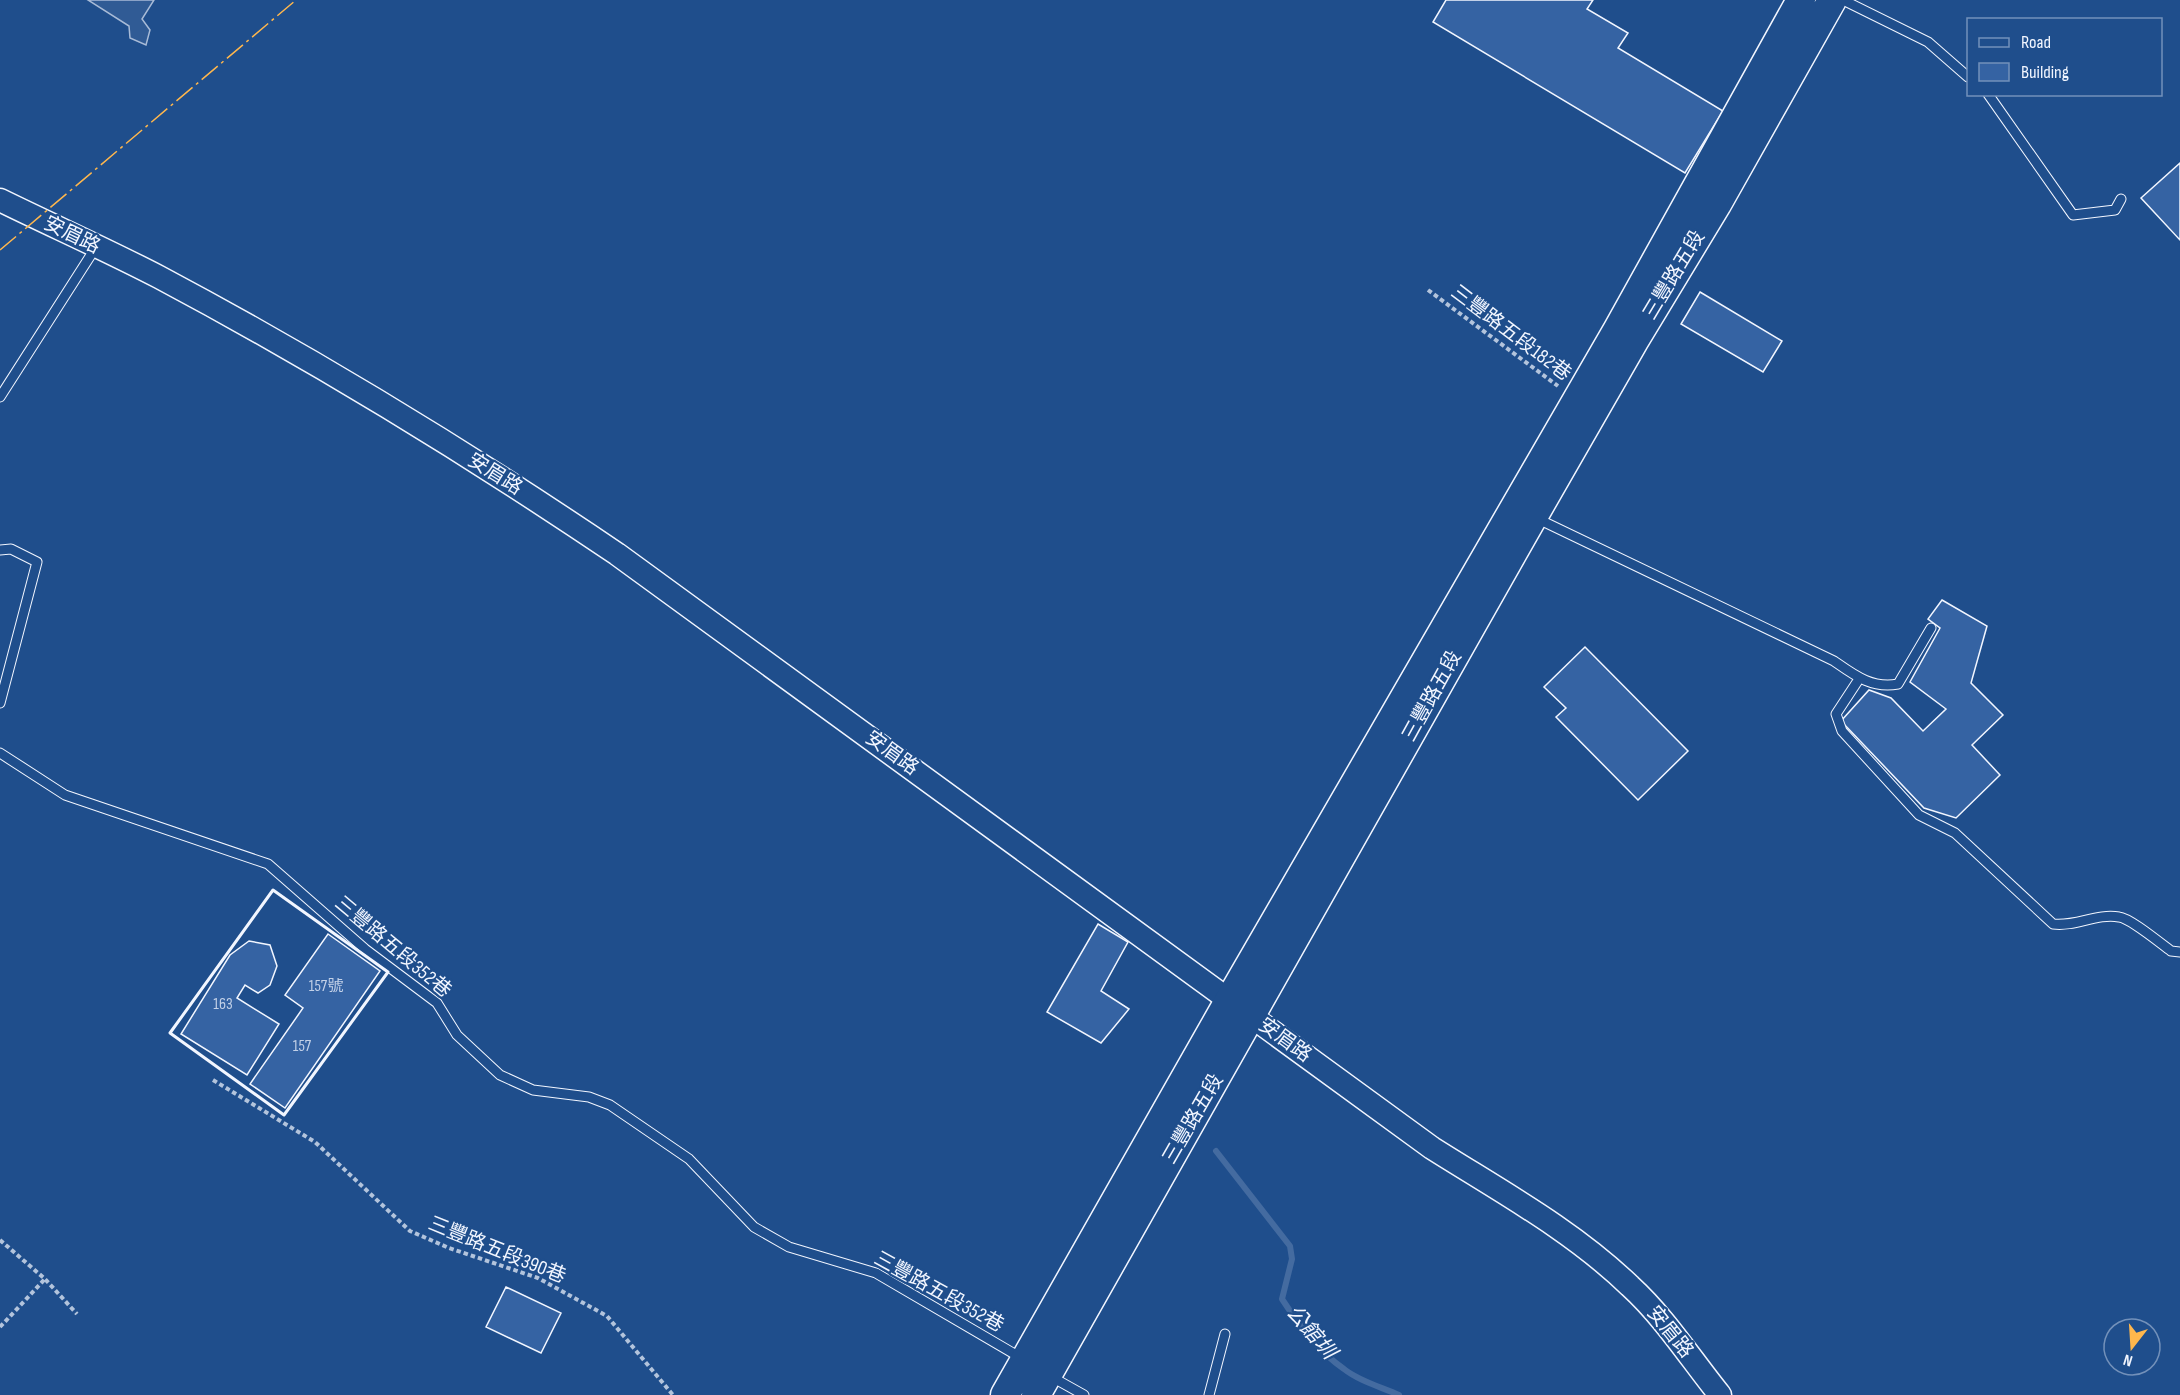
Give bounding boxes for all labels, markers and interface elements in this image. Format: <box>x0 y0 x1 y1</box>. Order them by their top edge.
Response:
legend <box>1967 18 2162 96</box>
text: Road <box>2021 32 2051 53</box>
text: Building <box>2021 62 2069 83</box>
street label: 安眉路 <box>40 211 104 259</box>
street label: 三豐路五段 <box>1638 226 1710 324</box>
street label: 三豐路五段182巷 <box>1446 280 1576 386</box>
street label: 安眉路 <box>463 448 527 500</box>
street label: 三豐路五段 <box>1397 646 1467 746</box>
street label: 安眉路 <box>861 726 923 780</box>
street label: 三豐路五段352巷 <box>330 891 456 1003</box>
house number: 157號 <box>309 977 343 996</box>
house number: 163 <box>213 995 233 1014</box>
street label: 安眉路 <box>1254 1013 1316 1067</box>
house number: 157 <box>293 1037 312 1056</box>
street label: 三豐路五段 <box>1158 1070 1228 1168</box>
street label: 三豐路五段390巷 <box>425 1211 569 1289</box>
street label: 三豐路五段352巷 <box>870 1246 1008 1338</box>
water label: 公館圳 <box>1281 1300 1343 1366</box>
street label: 安眉路 <box>1642 1301 1698 1363</box>
north arrow <box>2102 1317 2162 1377</box>
text: N <box>2121 1350 2135 1370</box>

